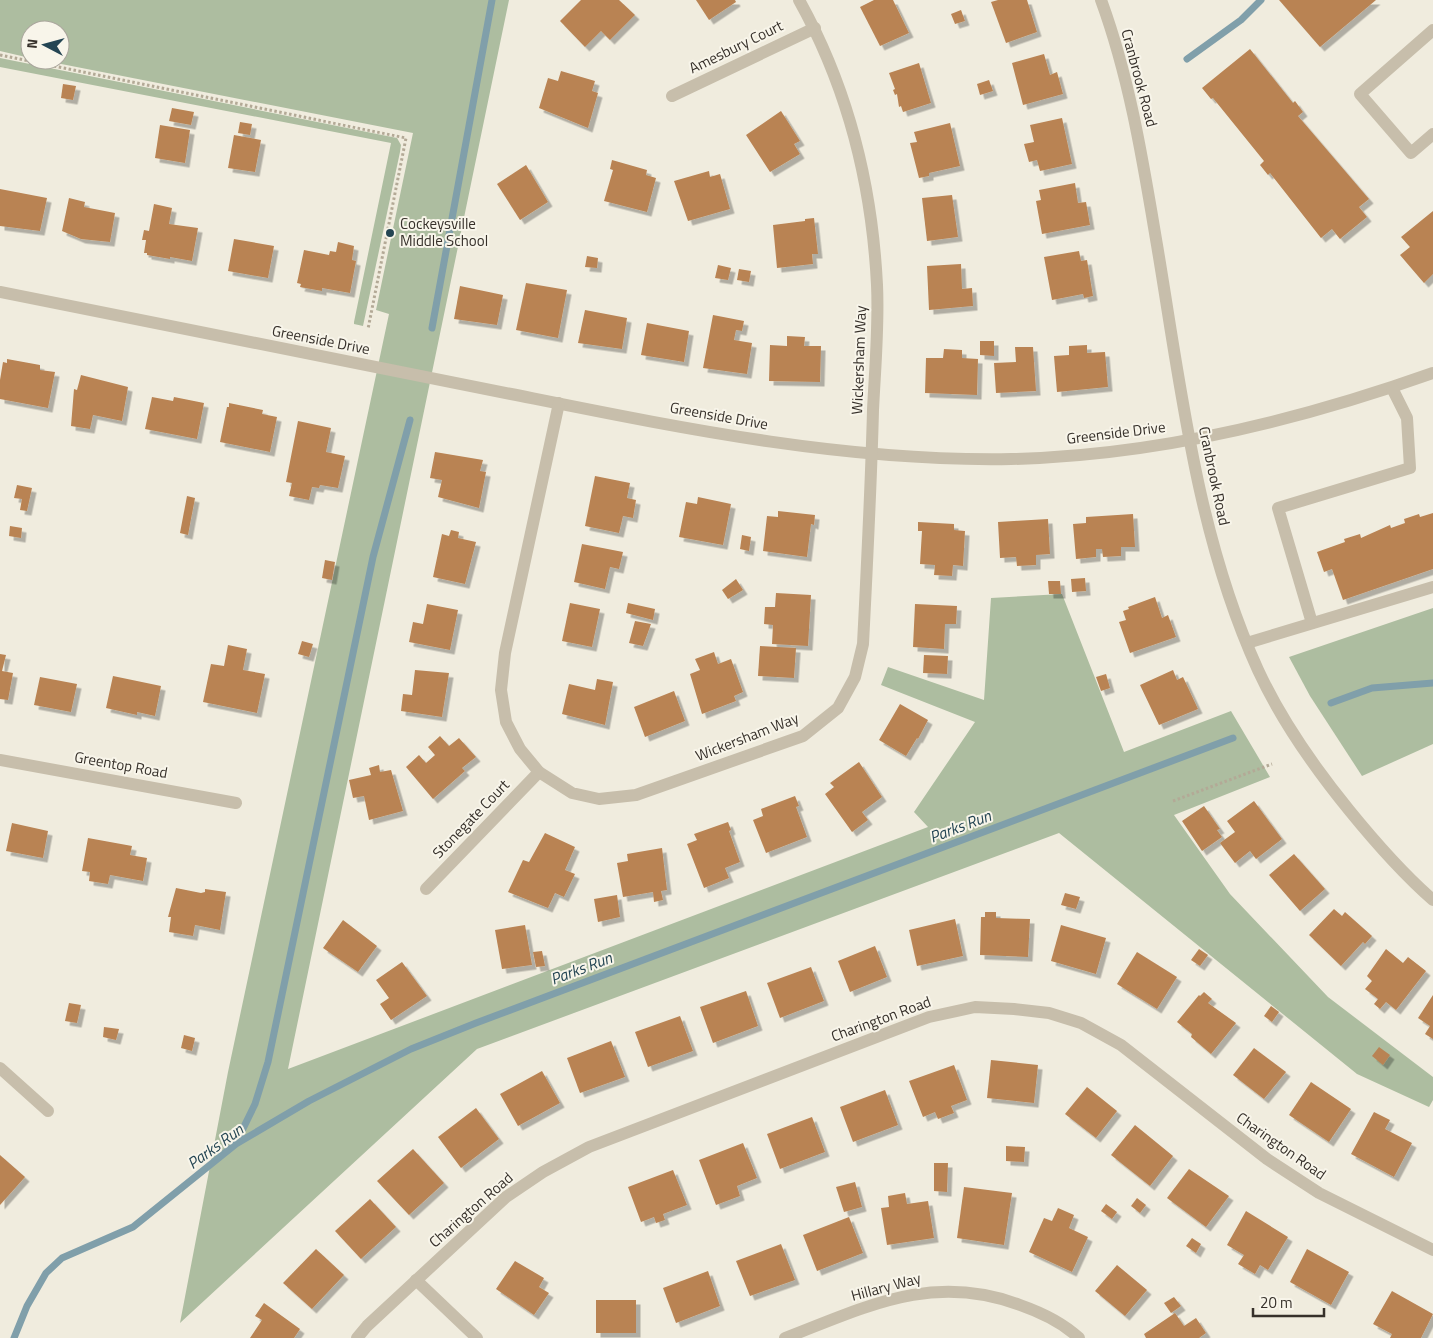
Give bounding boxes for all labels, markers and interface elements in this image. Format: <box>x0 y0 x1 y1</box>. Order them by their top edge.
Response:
street label: Amesbury Court <box>685 14 787 79</box>
north arrow <box>20 20 70 70</box>
street label: Cranbrook Road <box>1115 26 1164 129</box>
text: N <box>21 38 43 50</box>
place label: Cockeysville Middle School <box>400 212 488 252</box>
marker: Cockeysville Middle School <box>384 227 396 239</box>
street label: Wickersham Way <box>845 305 872 415</box>
street label: Greenside Drive <box>270 319 372 360</box>
street label: Greenside Drive <box>668 396 770 435</box>
street label: Greenside Drive <box>1065 415 1167 450</box>
street label: Cranbrook Road <box>1193 424 1236 527</box>
street label: Wickersham Way <box>692 706 802 767</box>
street label: Greentop Road <box>73 745 170 784</box>
street label: Stonegate Court <box>427 773 515 864</box>
water label: Parks Run <box>926 803 995 849</box>
water label: Parks Run <box>547 945 616 991</box>
street label: Charington Road <box>828 990 934 1047</box>
street label: Charington Road <box>1232 1106 1331 1185</box>
water label: Parks Run <box>182 1117 249 1175</box>
street label: Charington Road <box>424 1167 518 1253</box>
street label: Hillary Way <box>848 1266 923 1307</box>
scale bar <box>1253 1286 1324 1318</box>
text: 20 m <box>1260 1291 1293 1314</box>

